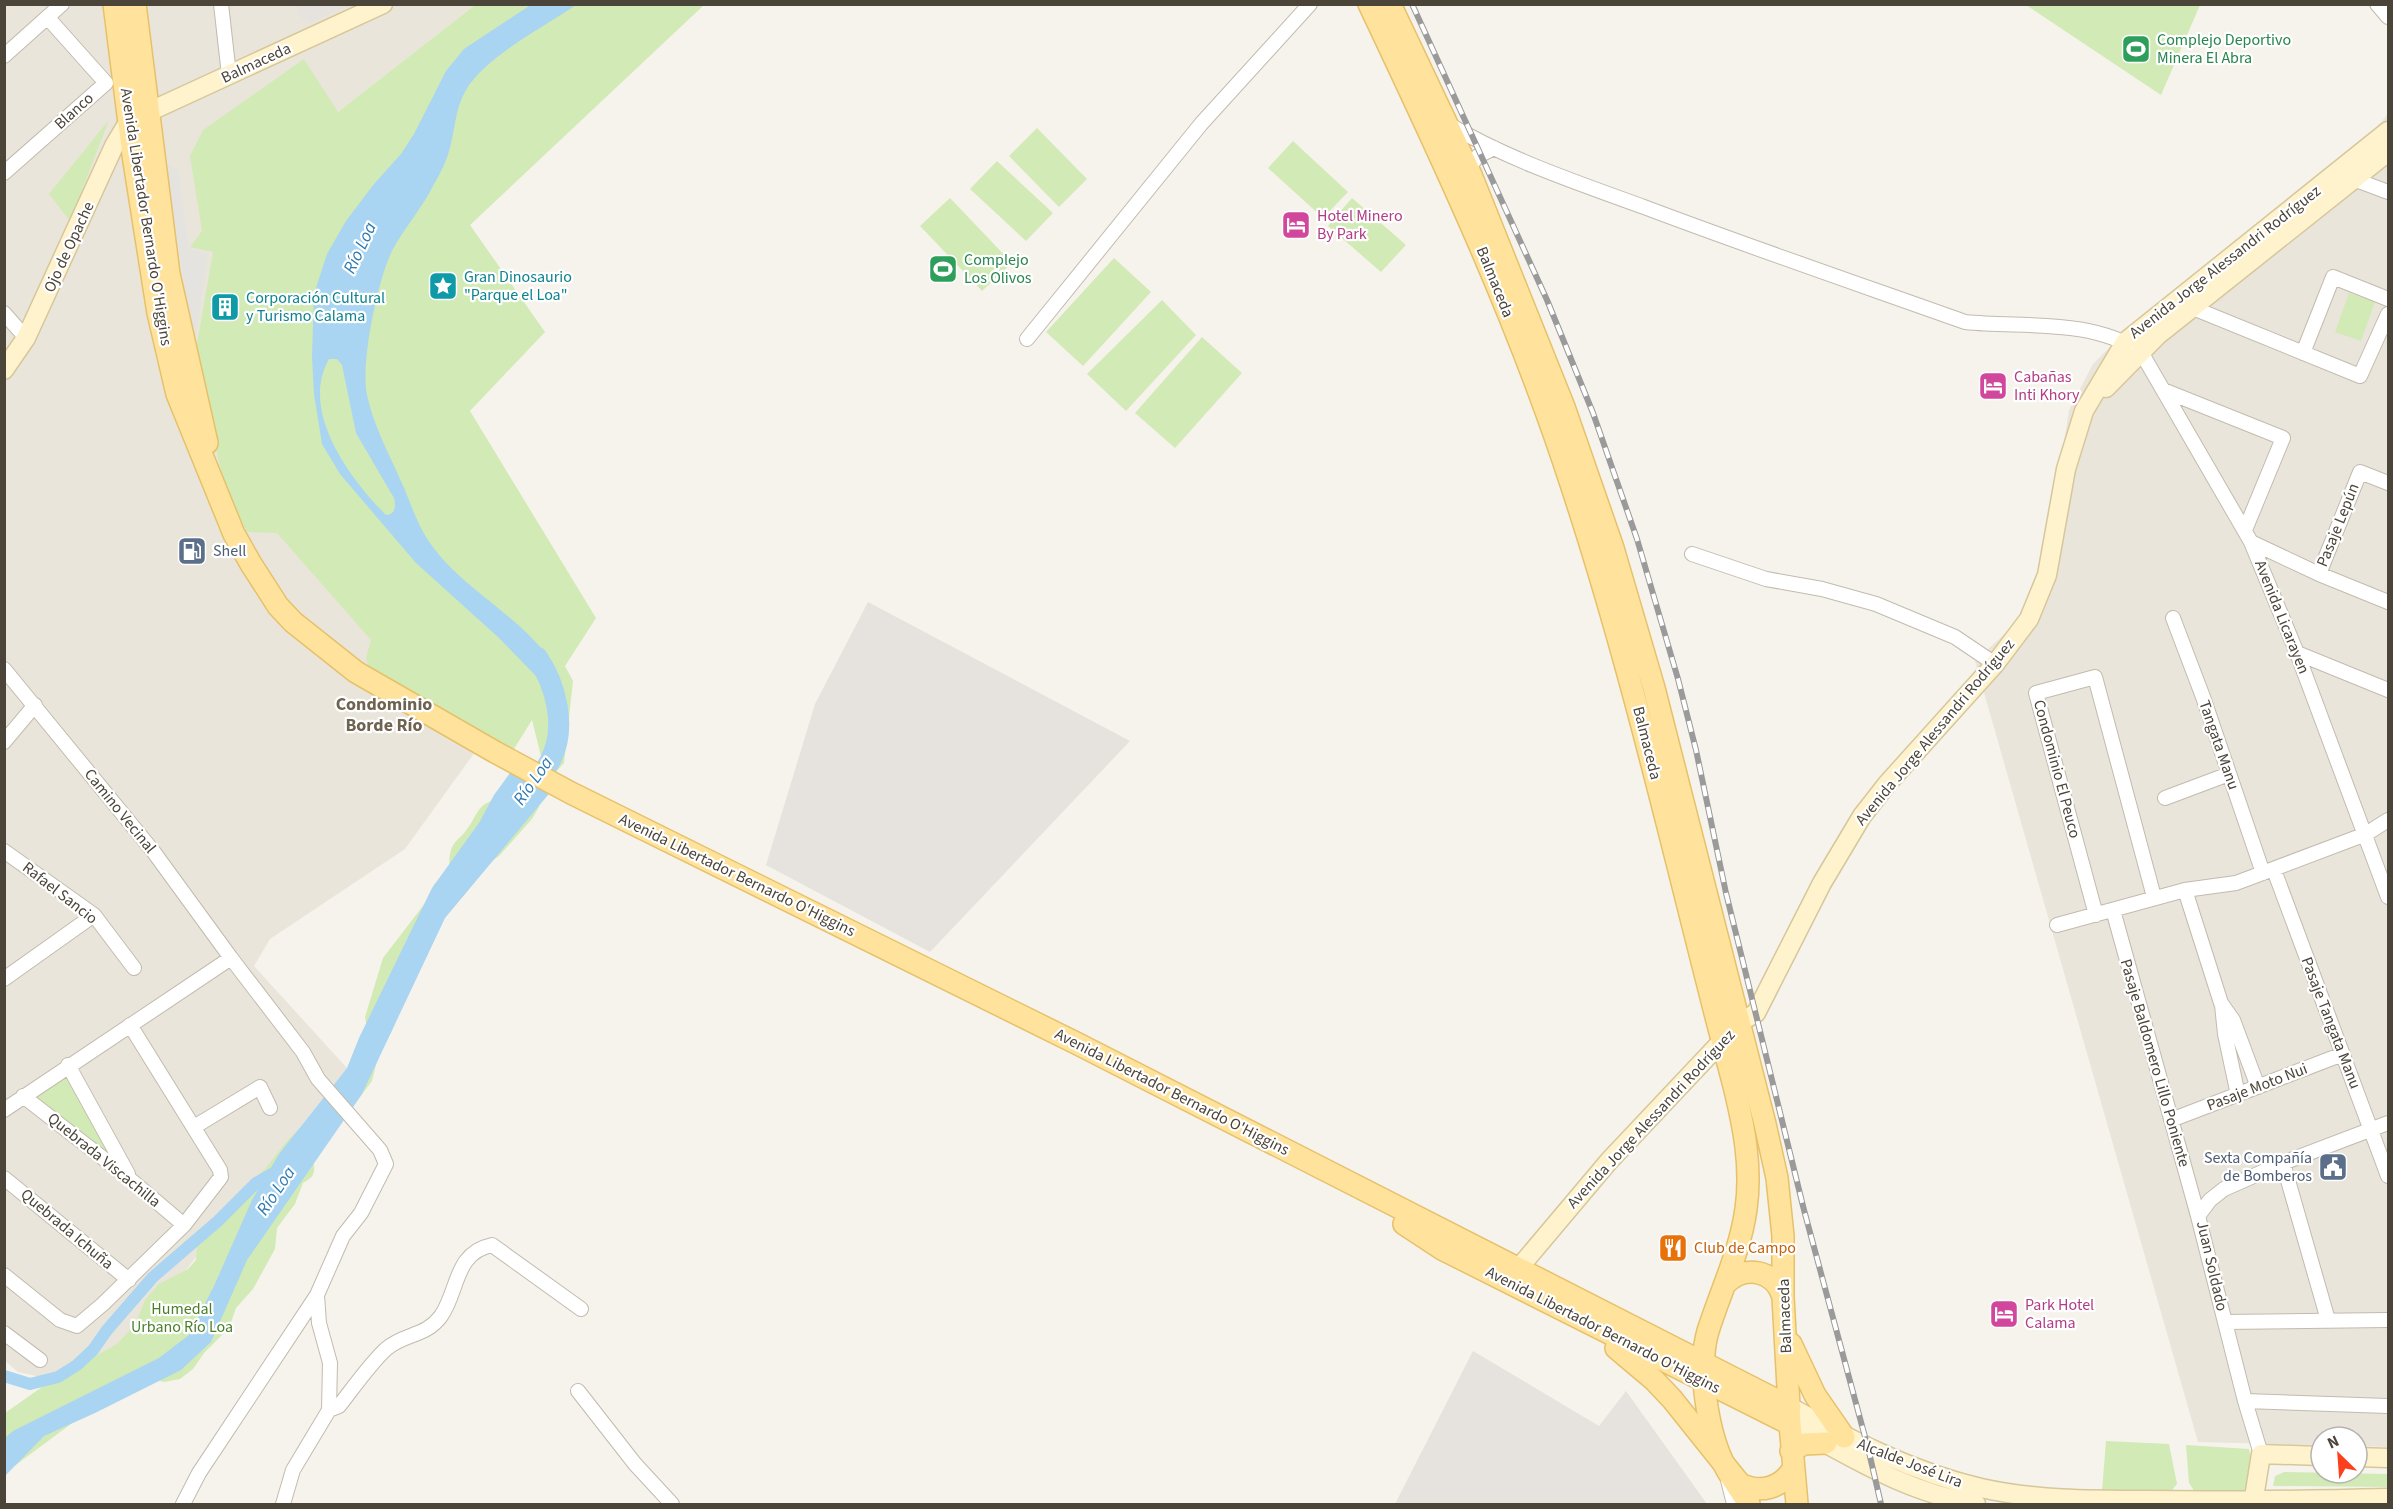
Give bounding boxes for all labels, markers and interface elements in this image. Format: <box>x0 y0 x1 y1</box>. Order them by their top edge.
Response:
place label: Complejo Deportivo Minera El Abra <box>2157 29 2291 69</box>
sports icon: Complejo Deportivo Minera El Abra <box>2120 33 2152 65</box>
street label: Balmaceda <box>217 37 295 89</box>
street label: Blanco <box>50 87 98 135</box>
street label: Avenida Libertador Bernardo O'Higgins <box>115 87 177 348</box>
street label: Avenida Jorge Alessandri Rodríguez <box>2125 180 2325 344</box>
street label: Ojo de Opache <box>38 198 100 296</box>
place label: Hotel Minero By Park <box>1317 205 1403 245</box>
hotel icon: Hotel Minero By Park <box>1280 209 1312 241</box>
water label: Río Loa <box>337 218 383 278</box>
street label: Balmaceda <box>1471 243 1519 321</box>
place label: Complejo Los Olivos <box>964 249 1032 289</box>
sports icon: Complejo Los Olivos <box>927 253 959 285</box>
place label: Gran Dinosaurio "Parque el Loa" <box>464 266 572 306</box>
place icon: Gran Dinosaurio "Parque el Loa" <box>427 270 459 302</box>
place label: Corporación Cultural y Turismo Calama <box>246 287 385 327</box>
building icon: Corporación Cultural y Turismo Calama <box>209 291 241 323</box>
place label: Cabañas Inti Khory <box>2014 366 2080 406</box>
hotel icon: Cabañas Inti Khory <box>1977 370 2009 402</box>
street label: Pasaje Lepún <box>2311 480 2365 570</box>
fuel station icon: Shell <box>176 535 208 567</box>
place label: Shell <box>213 540 246 562</box>
street label: Avenida Licarayen <box>2249 557 2315 677</box>
street label: Avenida Jorge Alessandri Rodríguez <box>1850 634 2020 830</box>
district label: Condominio Borde Río <box>336 692 432 738</box>
street label: Condominio El Peuco <box>2028 697 2086 841</box>
street label: Tangata Manu <box>2193 697 2245 793</box>
street label: Balmaceda <box>1627 704 1667 782</box>
water label: Río Loa <box>507 751 559 810</box>
street label: Camino Vecinal <box>79 764 161 858</box>
street label: Avenida Libertador Bernardo O'Higgins <box>615 808 859 942</box>
street label: Rafael Sancio <box>18 857 102 929</box>
street label: Pasaje Tangata Manu <box>2296 954 2366 1092</box>
street label: Pasaje Baldomero Lillo Poniente <box>2115 956 2195 1170</box>
street label: Avenida Libertador Bernardo O'Higgins <box>1051 1023 1293 1161</box>
street label: Avenida Jorge Alessandri Rodríguez <box>1562 1025 1740 1213</box>
street label: Pasaje Moto Nui <box>2203 1058 2311 1116</box>
street label: Quebrada Viscachilla <box>43 1107 165 1213</box>
place label: Sexta Compañía de Bomberos <box>2204 1147 2312 1187</box>
public building icon: Sexta Compañía de Bomberos <box>2317 1151 2349 1183</box>
water label: Río Loa <box>251 1161 302 1220</box>
street label: Quebrada Ichuña <box>16 1184 118 1274</box>
street label: Juan Soldado <box>2191 1219 2233 1313</box>
restaurant icon: Club de Campo <box>1657 1232 1689 1264</box>
place label: Club de Campo <box>1694 1237 1796 1259</box>
street label: Avenida Libertador Bernardo O'Higgins <box>1482 1261 1724 1399</box>
street label: Balmaceda <box>1773 1278 1797 1354</box>
place label: Park Hotel Calama <box>2025 1294 2094 1334</box>
park label: Humedal Urbano Río Loa <box>131 1298 233 1338</box>
hotel icon: Park Hotel Calama <box>1988 1298 2020 1330</box>
north arrow <box>2309 1425 2369 1485</box>
text: N <box>2324 1430 2343 1455</box>
street label: Alcalde José Lira <box>1854 1433 1966 1493</box>

